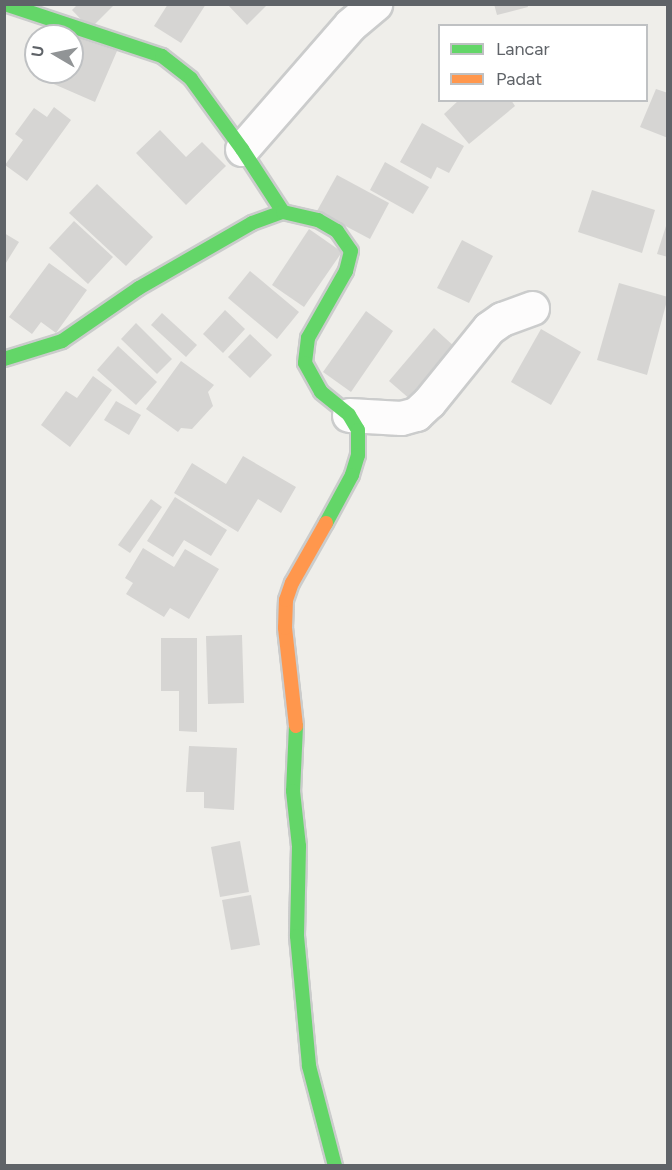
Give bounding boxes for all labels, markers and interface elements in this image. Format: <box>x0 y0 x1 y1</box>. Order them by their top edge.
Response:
north arrow <box>24 24 84 84</box>
legend <box>438 24 648 102</box>
text: Lancar <box>496 38 550 60</box>
text: U <box>27 44 48 58</box>
text: Padat <box>496 68 542 90</box>

